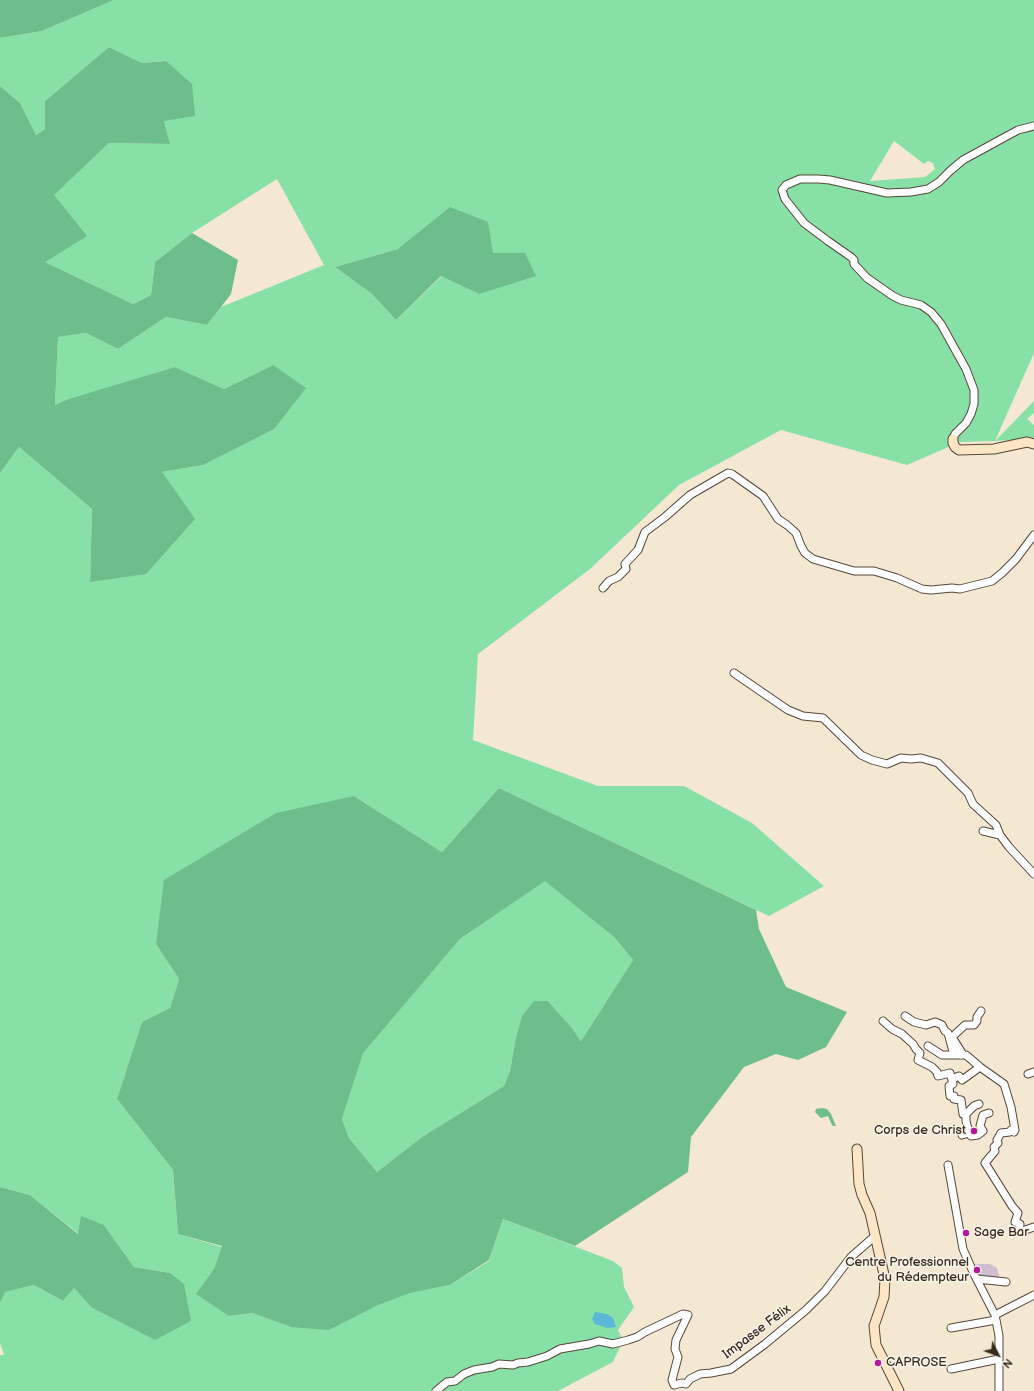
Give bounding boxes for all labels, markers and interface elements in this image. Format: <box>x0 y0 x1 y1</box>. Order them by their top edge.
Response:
place label: Corps de Christ <box>874 1123 966 1139</box>
marker: Corps de Christ <box>969 1126 979 1136</box>
place label: Sage Bar <box>974 1225 1029 1241</box>
marker: Sage Bar <box>961 1228 971 1238</box>
place label: Centre Professionnel du Rédempteur <box>845 1255 969 1286</box>
marker: Centre Professionnel du Rédempteur <box>972 1265 982 1275</box>
street label: Impasse Félix <box>720 1301 794 1363</box>
north arrow <box>978 1335 1018 1375</box>
place label: CAPROSE <box>886 1355 947 1371</box>
text: N <box>1000 1356 1015 1371</box>
marker: CAPROSE <box>873 1358 883 1368</box>

